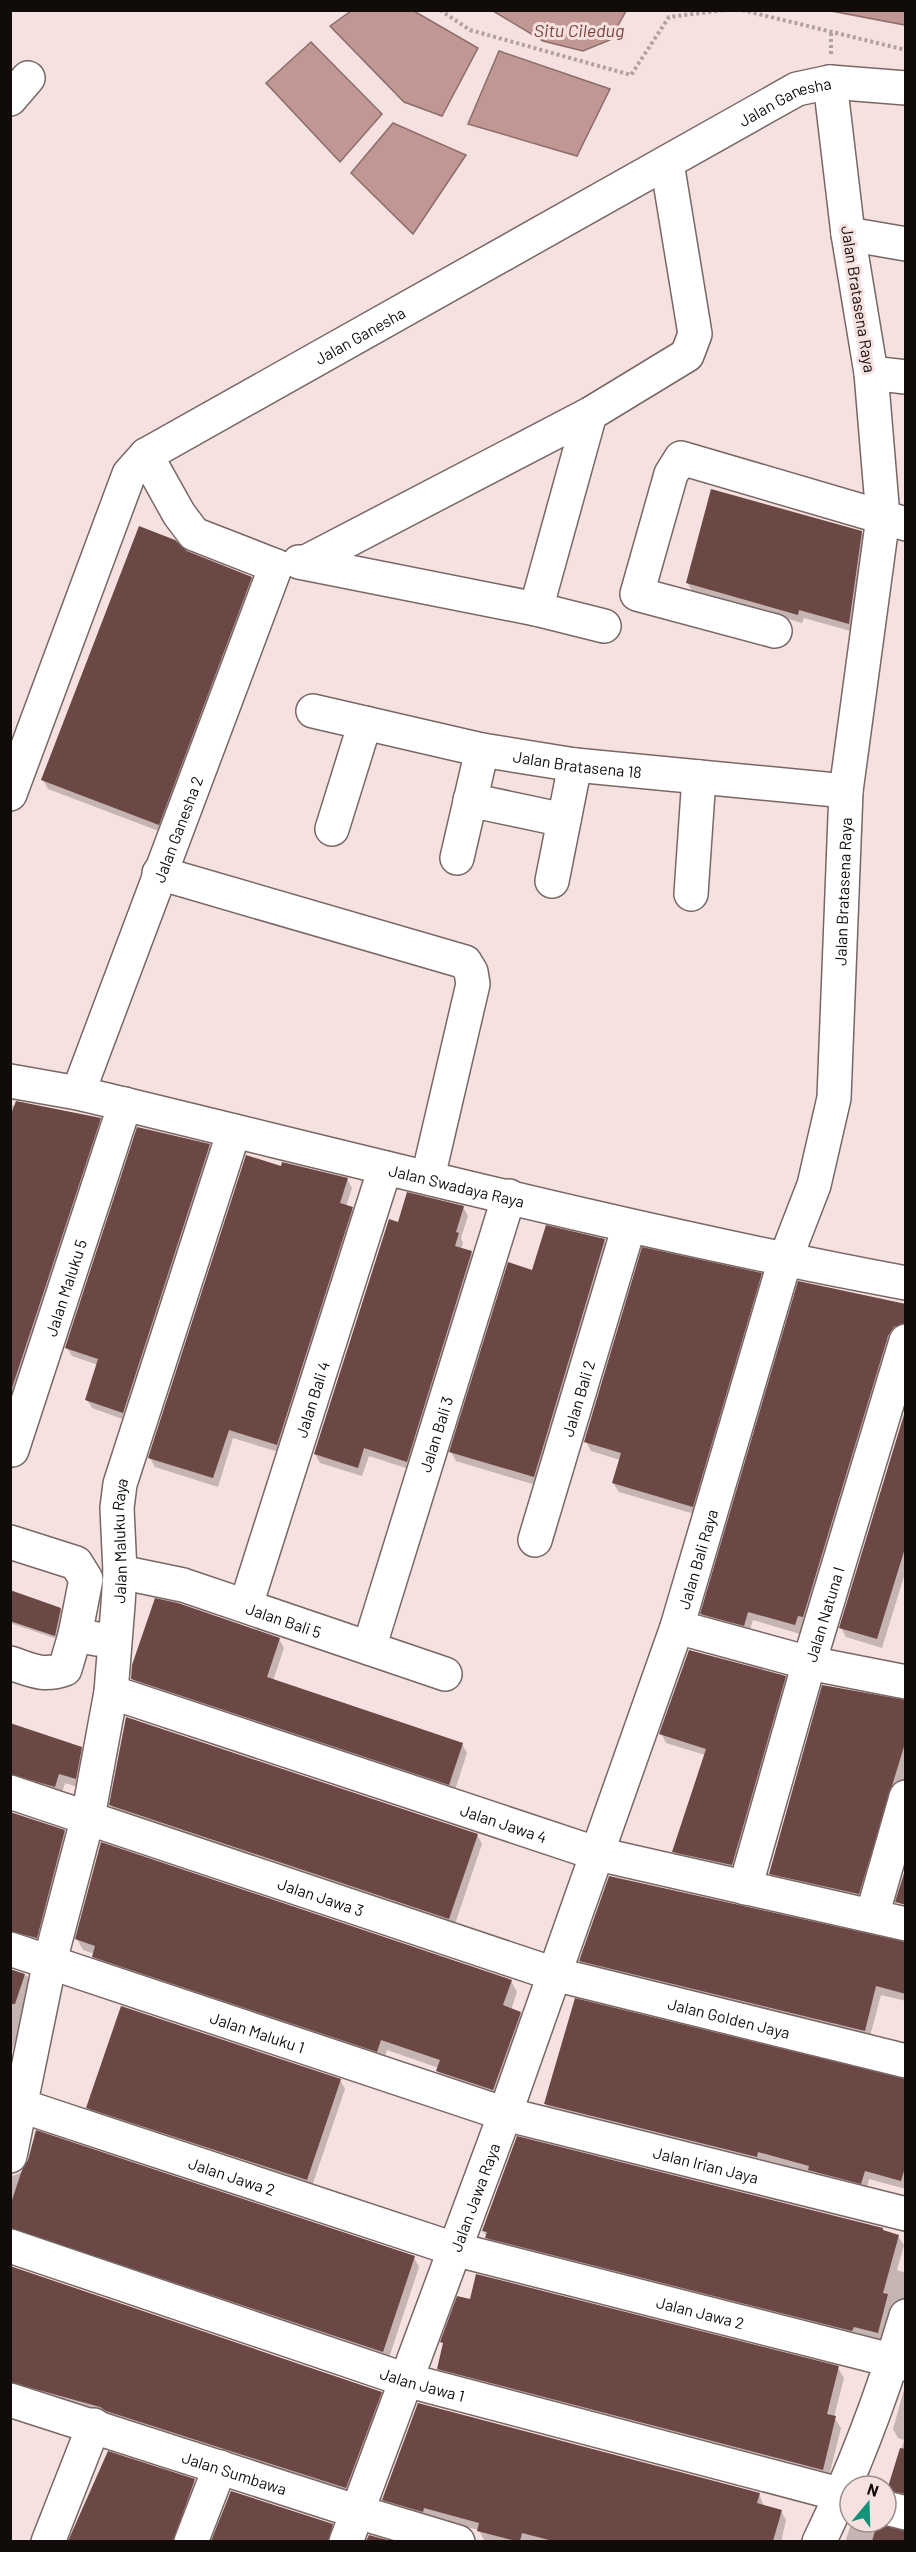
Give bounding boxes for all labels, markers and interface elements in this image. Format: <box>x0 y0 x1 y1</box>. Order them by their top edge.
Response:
water label: Situ Ciledug <box>534 19 624 41</box>
street label: Jalan Ganesha <box>735 73 833 130</box>
street label: Jalan Bratasena Raya <box>838 224 880 374</box>
street label: Jalan Ganesha <box>311 302 408 368</box>
street label: Jalan Bratasena 18 <box>512 746 643 781</box>
street label: Jalan Ganesha 2 <box>149 773 206 885</box>
street label: Jalan Bratasena Raya <box>830 817 854 966</box>
street label: Jalan Swadaya Raya <box>387 1160 527 1210</box>
street label: Jalan Maluku 5 <box>40 1236 90 1338</box>
street label: Jalan Bali 2 <box>557 1358 598 1439</box>
street label: Jalan Bali 4 <box>290 1359 333 1440</box>
street label: Jalan Bali 3 <box>415 1394 456 1474</box>
street label: Jalan Maluku Raya <box>107 1475 131 1604</box>
street label: Jalan Bali Raya <box>673 1507 721 1611</box>
street label: Jalan Natuna I <box>800 1564 847 1664</box>
street label: Jalan Bali 5 <box>244 1598 324 1641</box>
street label: Jalan Jawa 4 <box>458 1799 550 1846</box>
street label: Jalan Jawa 3 <box>276 1873 366 1919</box>
street label: Jalan Golden Jaya <box>666 1993 792 2042</box>
street label: Jalan Maluku 1 <box>208 2007 307 2056</box>
street label: Jalan Jawa Raya <box>445 2140 503 2254</box>
street label: Jalan Irian Jaya <box>651 2142 761 2186</box>
street label: Jalan Jawa 2 <box>187 2152 278 2199</box>
street label: Jalan Jawa 2 <box>655 2291 746 2332</box>
street label: Jalan Jawa 1 <box>378 2363 467 2405</box>
street label: Jalan Sumbawa <box>180 2447 289 2498</box>
north arrow <box>838 2474 898 2534</box>
text: N <box>865 2479 881 2500</box>

